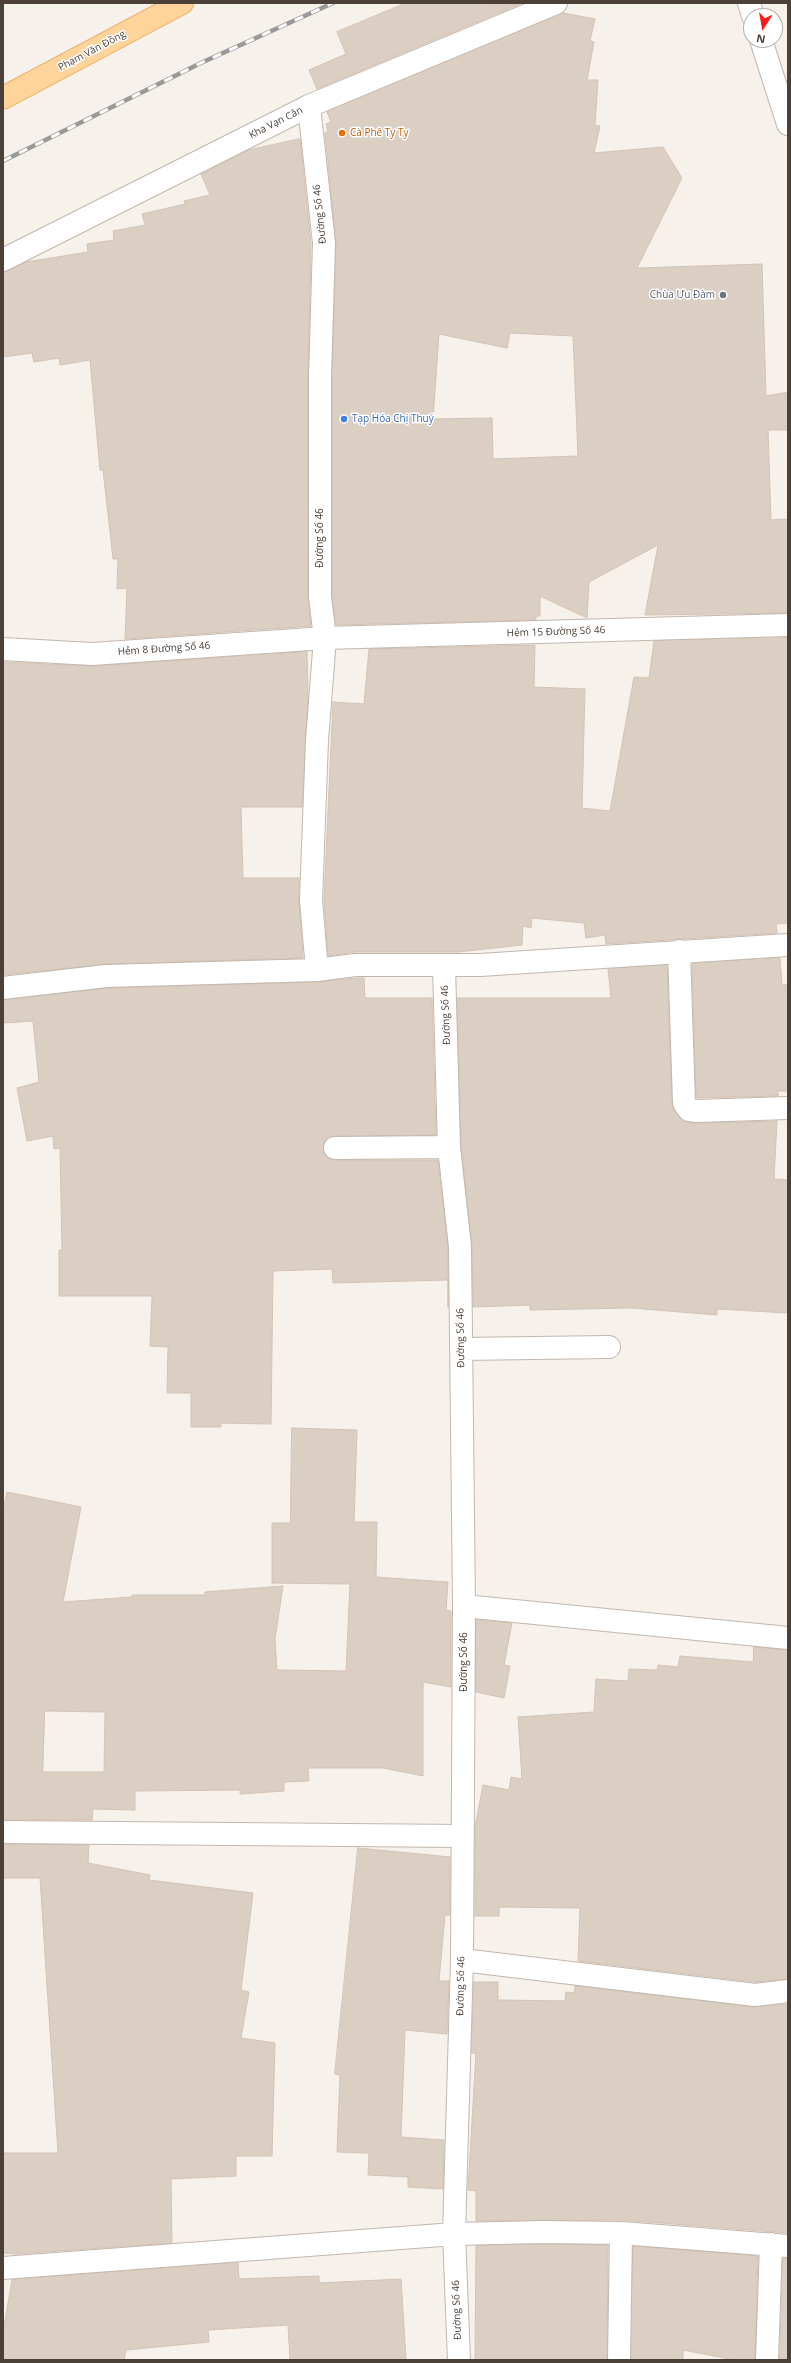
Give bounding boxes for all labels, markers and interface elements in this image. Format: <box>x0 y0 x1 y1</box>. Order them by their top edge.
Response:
north arrow <box>743 8 783 48</box>
street label: Phạm Văn Đồng <box>56 28 128 74</box>
text: N <box>755 31 767 48</box>
street label: Kha Vạn Cân <box>247 104 305 142</box>
place label: Cà Phê Ty Ty <box>350 127 408 139</box>
marker: Cà Phê Ty Ty <box>337 128 347 138</box>
street label: Đường Số 46 <box>311 184 329 244</box>
place label: Chùa Ưu Đàm <box>650 289 715 301</box>
marker: Chùa Ưu Đàm <box>718 290 728 300</box>
place label: Tạp Hóa Chị Thuý <box>352 413 434 425</box>
marker: Tạp Hóa Chị Thuý <box>339 414 349 424</box>
street label: Đường Số 46 <box>314 508 326 568</box>
street label: Hẻm 15 Đường Số 46 <box>507 624 605 640</box>
street label: Hẻm 8 Đường Số 46 <box>117 640 211 658</box>
street label: Đường Số 46 <box>439 985 453 1045</box>
street label: Đường Số 46 <box>454 1308 468 1368</box>
street label: Đường Số 46 <box>458 1632 470 1692</box>
street label: Đường Số 46 <box>454 1956 468 2016</box>
street label: Đường Số 46 <box>450 2280 464 2340</box>

